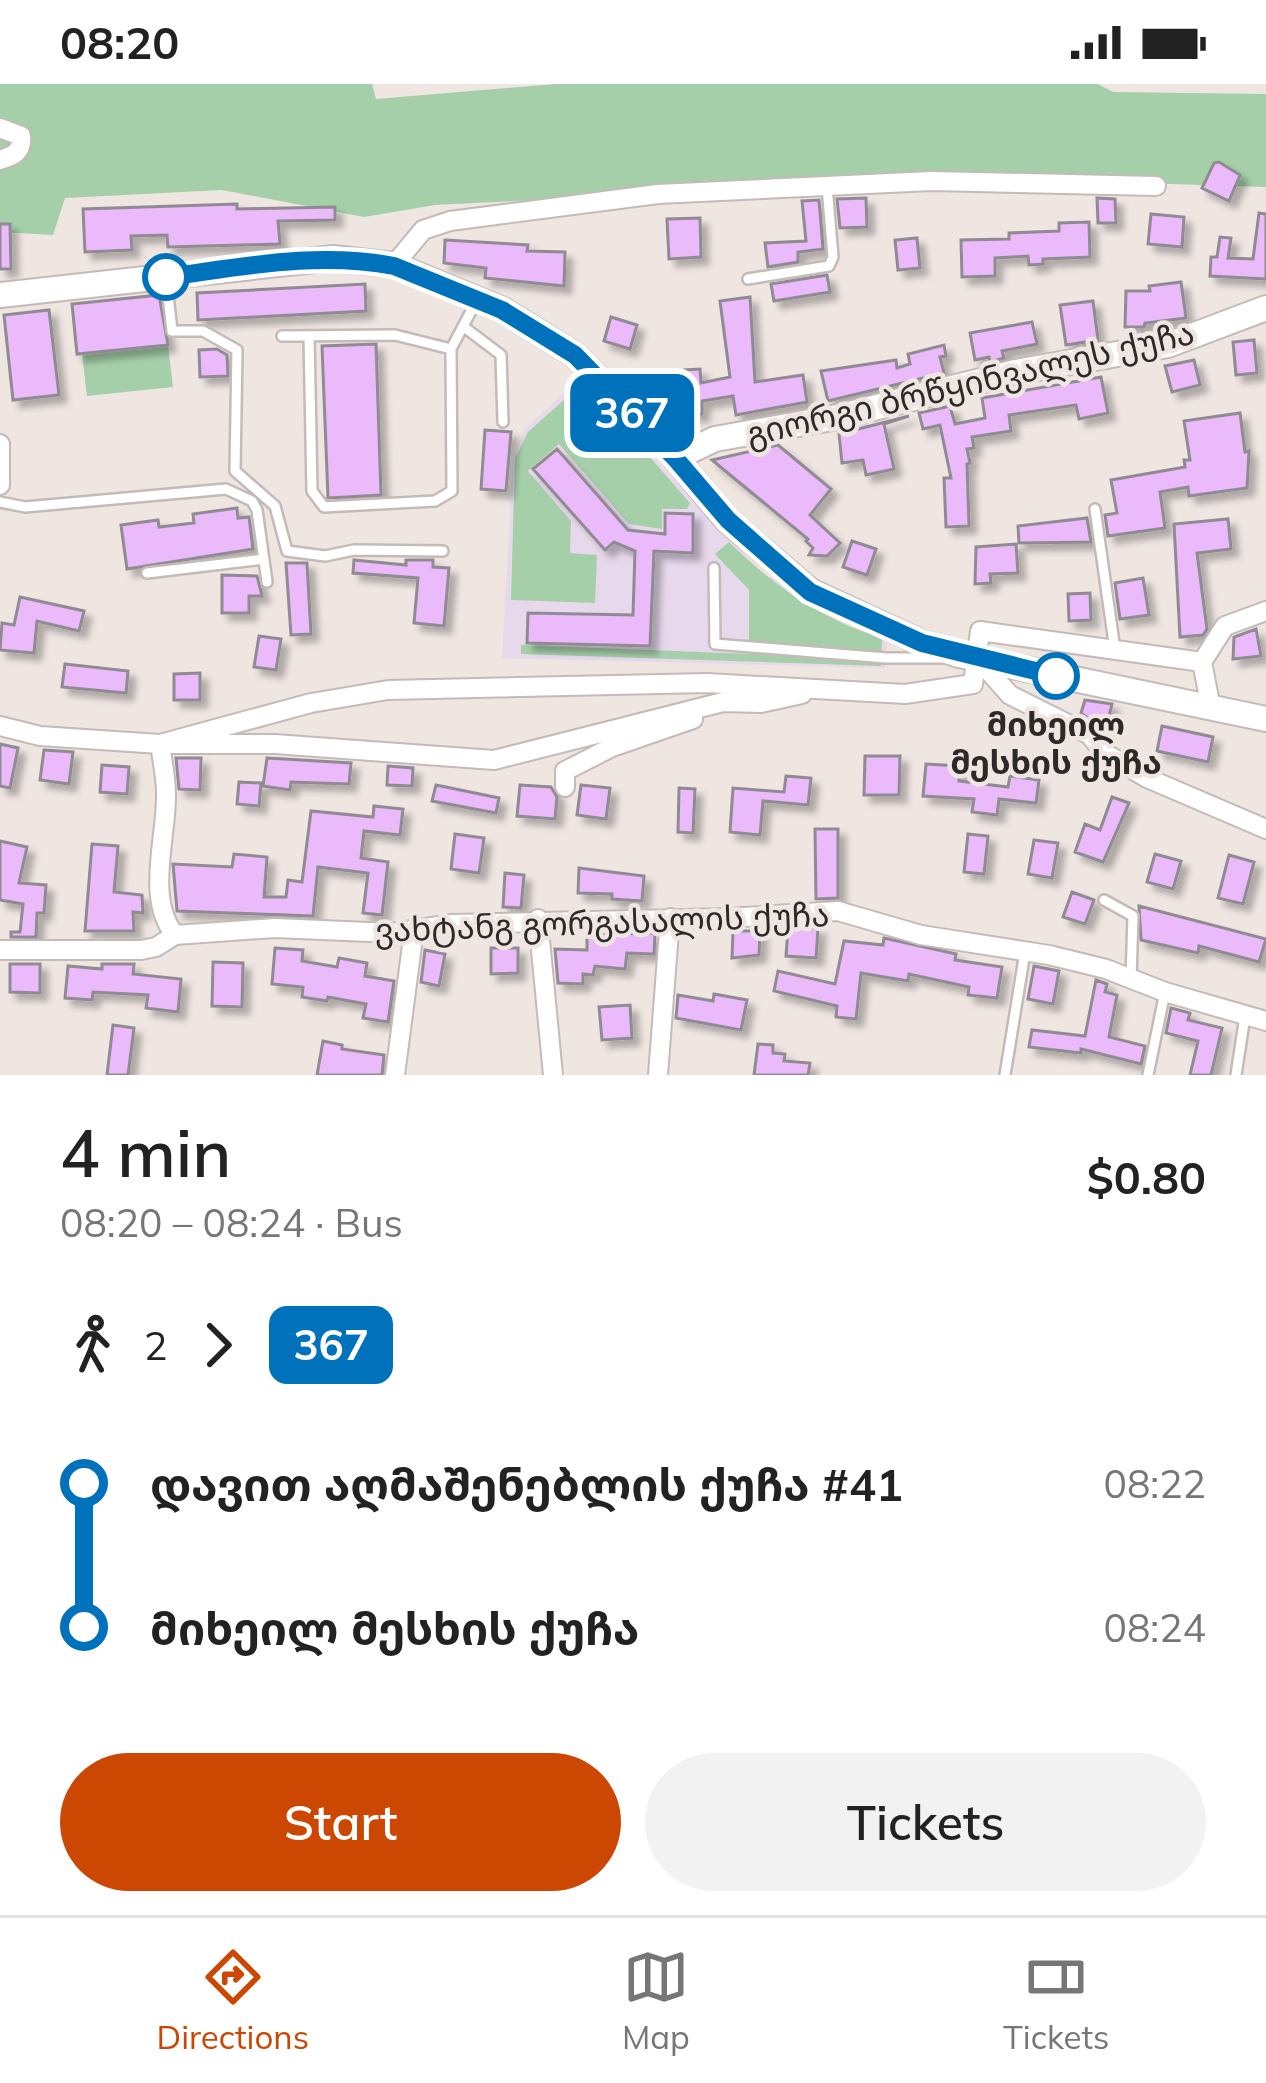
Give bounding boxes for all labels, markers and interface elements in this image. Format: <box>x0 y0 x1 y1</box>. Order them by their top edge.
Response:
text: 08:20 <box>60 14 179 70</box>
unlabelled marker <box>144 255 188 299</box>
street label: გიორგი ბრწყინვალეს ქუჩა <box>742 311 1198 455</box>
line badge: 367 <box>563 374 701 452</box>
text: 367 <box>594 386 670 439</box>
marker: მიხეილ მესხის ქუჩა <box>1034 654 1078 698</box>
place label: მიხეილ მესხის ქუჩა <box>950 703 1162 782</box>
street label: ვახტანგ გორგასალის ქუჩა <box>374 893 830 951</box>
text: 4 min <box>60 1111 231 1194</box>
text: $0.80 <box>1087 1149 1206 1205</box>
text: 08:20 – 08:24 · Bus <box>60 1198 403 1247</box>
icon: walk <box>60 1312 126 1378</box>
icon: forward <box>185 1312 251 1378</box>
text: 367 <box>293 1318 369 1371</box>
text: 2 <box>144 1321 167 1370</box>
text: დავით აღმაშენებლის ქუჩა #41 <box>150 1456 903 1512</box>
text: 08:22 <box>1104 1459 1206 1508</box>
text: მიხეილ მესხის ქუჩა <box>150 1600 639 1656</box>
text: 08:24 <box>1104 1603 1206 1652</box>
button: Start <box>60 1753 621 1891</box>
button: Tickets <box>645 1753 1206 1891</box>
tab: Directions <box>156 1944 309 2057</box>
tab: Map <box>622 1944 690 2057</box>
tab: Tickets <box>1003 1944 1109 2057</box>

